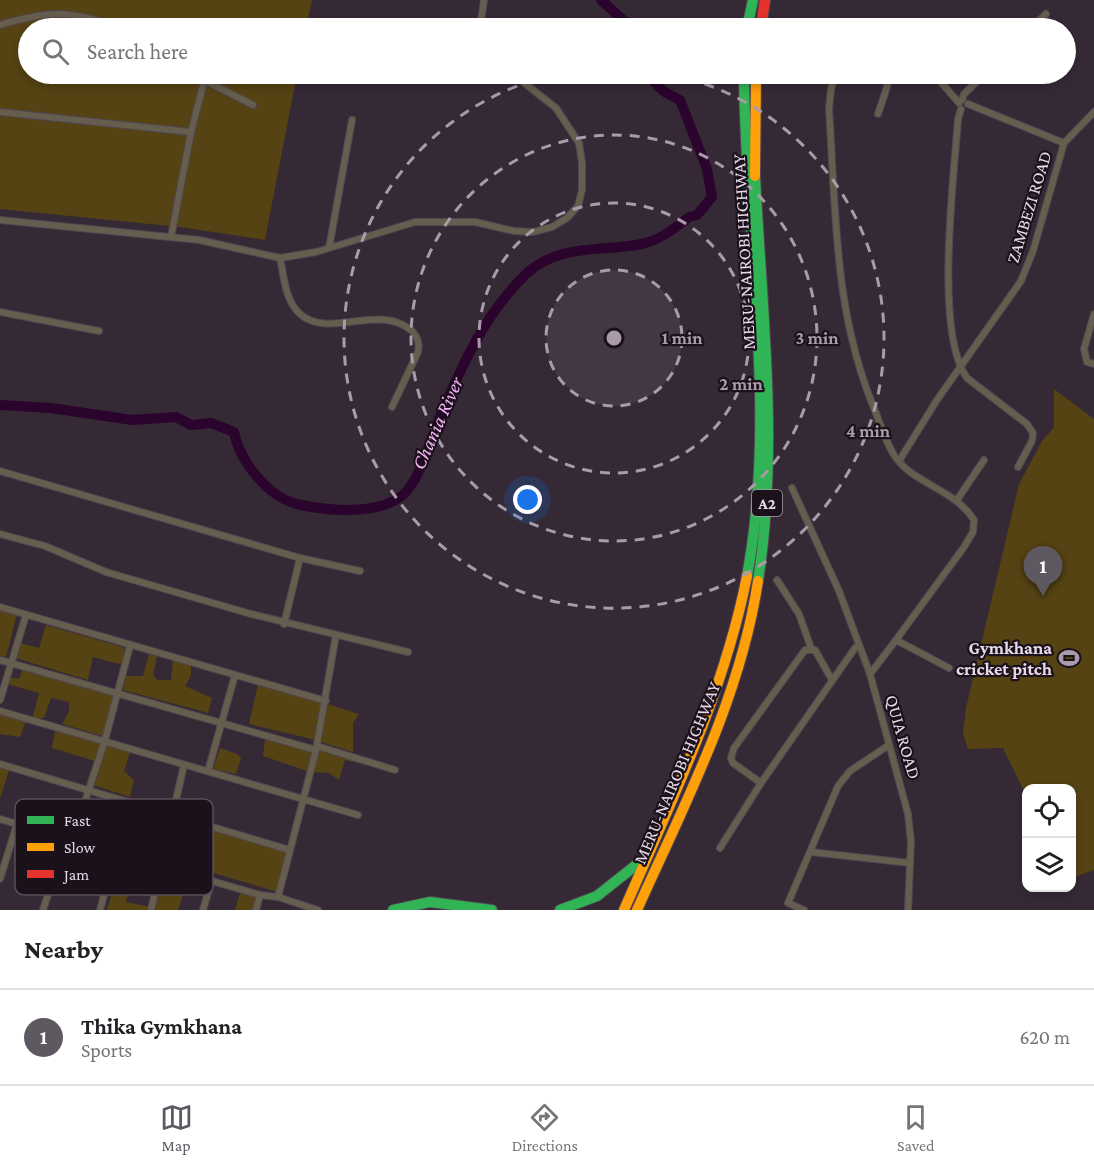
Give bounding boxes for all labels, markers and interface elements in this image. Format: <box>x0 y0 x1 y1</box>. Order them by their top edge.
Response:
search box <box>18 18 1076 84</box>
icon: search <box>39 35 72 68</box>
text: Search here <box>87 39 188 64</box>
street label: ZAMBEZI ROAD <box>1002 148 1056 266</box>
street label: MERU-NAIROBI HIGHWAY <box>729 153 759 350</box>
centre of rings <box>604 328 624 348</box>
text: 1 min <box>662 328 703 348</box>
text: 3 min <box>795 328 839 348</box>
water label: Chania River <box>407 373 468 473</box>
text: 2 min <box>719 374 763 394</box>
text: 4 min <box>846 421 891 441</box>
your location <box>513 485 542 514</box>
road number: A2 <box>752 490 782 516</box>
pin: 1 <box>1024 546 1062 596</box>
place label: Gymkhana cricket pitch <box>956 638 1053 679</box>
sports icon: Gymkhana cricket pitch <box>1057 646 1081 670</box>
street label: MERU-NAIROBI HIGHWAY <box>630 679 725 867</box>
street label: QUIA ROAD <box>881 693 925 781</box>
map controls <box>1022 784 1076 892</box>
button: locate <box>1022 784 1076 838</box>
legend <box>15 799 213 895</box>
text: Fast <box>64 812 91 829</box>
button: layers <box>1022 838 1076 892</box>
text: Slow <box>64 839 96 856</box>
text: Jam <box>62 866 89 884</box>
text: Nearby <box>24 935 103 964</box>
text: Thika Gymkhana <box>81 1014 242 1039</box>
text: 1 <box>40 1026 47 1048</box>
text: 620 m <box>1020 1026 1070 1048</box>
text: Sports <box>81 1039 132 1061</box>
tab: Map <box>160 1101 193 1154</box>
tab: Directions <box>512 1101 578 1154</box>
tab: Saved <box>897 1101 934 1154</box>

